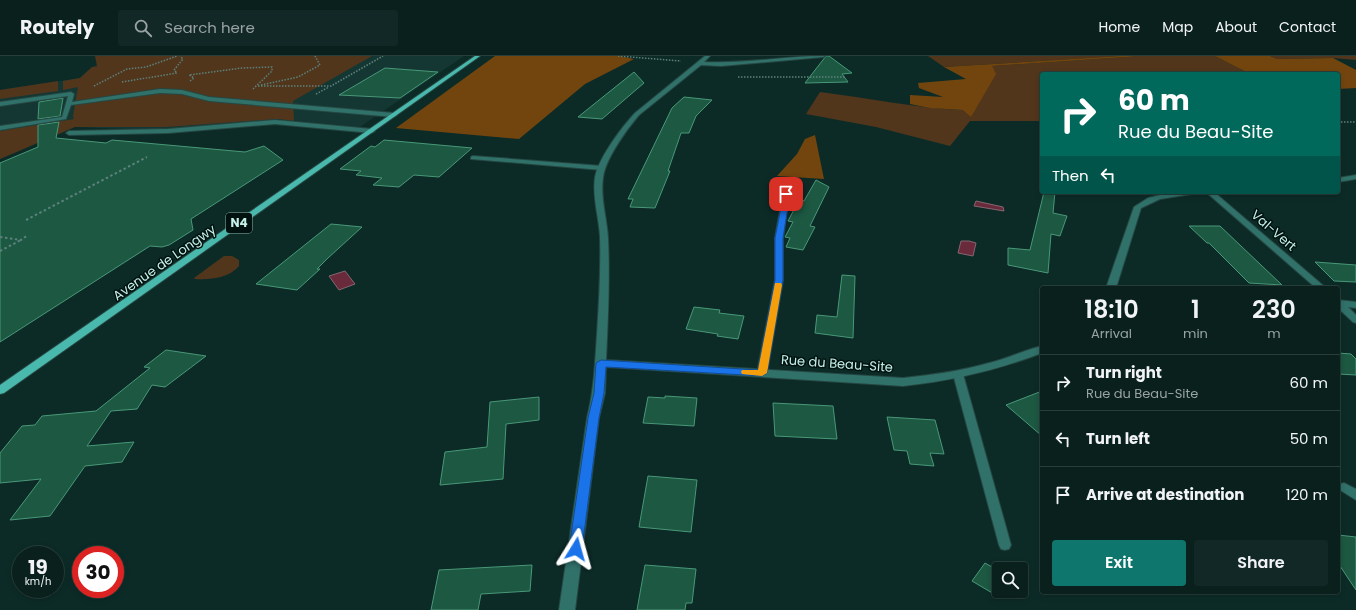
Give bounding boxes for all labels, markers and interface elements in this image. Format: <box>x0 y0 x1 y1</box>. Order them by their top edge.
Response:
search box <box>118 10 398 46</box>
text: Routely <box>20 14 94 41</box>
icon: search <box>132 17 154 39</box>
text: Search here <box>164 17 255 38</box>
text: Home <box>1098 17 1140 37</box>
text: Map <box>1162 17 1193 37</box>
text: About <box>1215 17 1257 37</box>
text: Contact <box>1279 17 1336 37</box>
text: 60 m <box>1118 81 1190 120</box>
icon: right <box>1052 88 1104 140</box>
text: Rue du Beau-Site <box>1118 119 1273 144</box>
icon: left <box>1097 164 1119 186</box>
text: Then <box>1052 165 1089 186</box>
pin <box>769 177 803 211</box>
icon: arrive <box>775 183 797 205</box>
street label: Val-Vert <box>1247 205 1301 256</box>
road number: N4 <box>226 213 252 233</box>
street label: Avenue de Longwy <box>109 219 220 305</box>
text: 18:10 <box>1084 293 1139 326</box>
text: 1 <box>1191 293 1200 326</box>
text: 230 <box>1252 293 1296 326</box>
text: Arrival <box>1091 324 1132 343</box>
text: min <box>1183 324 1208 343</box>
text: m <box>1267 324 1281 343</box>
street label: Rue du Beau-Site <box>780 350 894 377</box>
text: Turn right <box>1086 362 1162 383</box>
icon: right <box>1052 372 1074 394</box>
text: 60 m <box>1290 372 1328 393</box>
text: Rue du Beau-Site <box>1086 384 1198 403</box>
icon: left <box>1052 428 1074 450</box>
text: Turn left <box>1086 428 1150 449</box>
text: 50 m <box>1290 428 1328 449</box>
icon: arrive <box>1052 484 1074 506</box>
text: Arrive at destination <box>1086 484 1244 505</box>
text: 120 m <box>1286 484 1328 505</box>
position arrow <box>555 528 597 570</box>
button: Exit <box>1052 540 1186 586</box>
button: Share <box>1194 540 1328 586</box>
speed limit sign: 30 <box>72 546 124 598</box>
text: 19 <box>28 553 48 581</box>
map controls <box>992 562 1028 598</box>
button: search <box>992 562 1028 598</box>
text: km/h <box>25 574 51 589</box>

